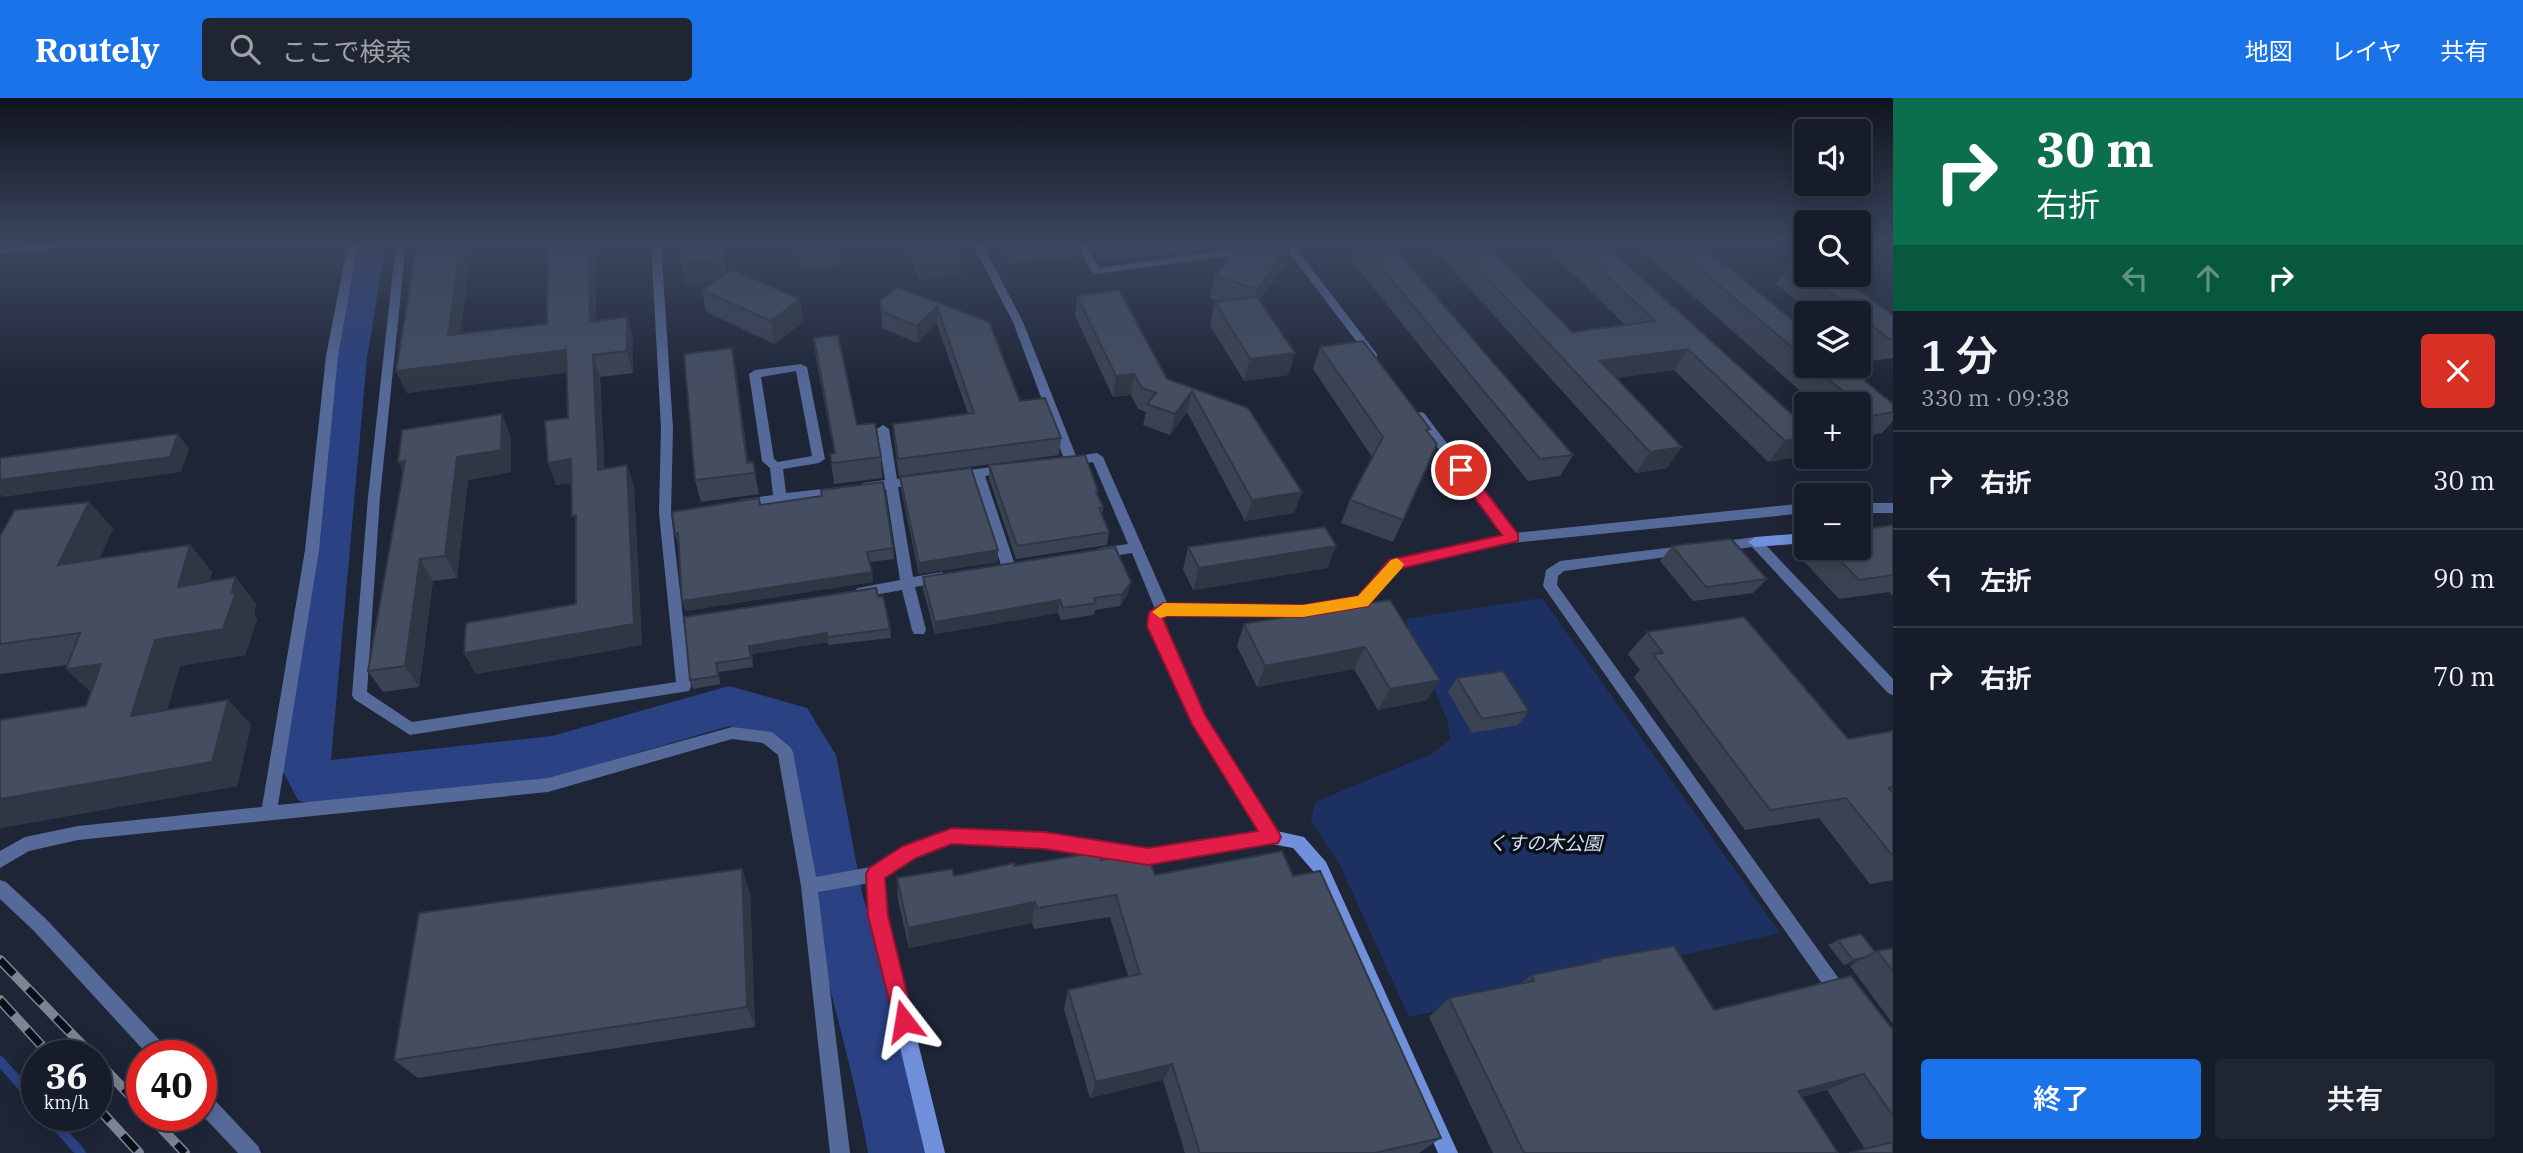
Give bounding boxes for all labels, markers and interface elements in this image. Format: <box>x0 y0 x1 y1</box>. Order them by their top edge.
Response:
search box <box>202 18 692 81</box>
text: Routely <box>35 28 160 71</box>
icon: search <box>226 30 264 68</box>
text: ここで検索 <box>282 34 412 68</box>
text: 地図 <box>2245 35 2293 67</box>
text: レイヤ <box>2331 35 2402 67</box>
text: 共有 <box>2440 35 2488 67</box>
text: 30 m <box>2036 117 2154 180</box>
map controls <box>1794 119 1871 560</box>
button: sound <box>1794 119 1871 196</box>
icon: right <box>1921 126 2012 217</box>
text: 右折 <box>2036 183 2100 225</box>
button: search <box>1794 210 1871 287</box>
icon: left <box>2116 259 2154 297</box>
icon: ahead <box>2189 259 2227 297</box>
icon: right <box>2262 259 2300 297</box>
button: layers <box>1794 301 1871 378</box>
text: 1 分 <box>1921 328 1998 383</box>
button: close <box>2421 334 2495 408</box>
text: 330 m · 09:38 <box>1921 382 2070 412</box>
button: + <box>1794 392 1871 469</box>
pin <box>1431 440 1491 500</box>
icon: arrive <box>1442 451 1480 489</box>
icon: right <box>1921 461 1959 499</box>
text: 30 m <box>2433 463 2495 497</box>
text: 右折 <box>1980 465 2032 499</box>
button: − <box>1794 483 1871 560</box>
icon: left <box>1921 559 1959 597</box>
text: 90 m <box>2433 561 2495 595</box>
text: 左折 <box>1980 563 2032 597</box>
icon: right <box>1921 657 1959 695</box>
text: 70 m <box>2433 659 2495 693</box>
text: 右折 <box>1980 661 2032 695</box>
park label: くすの木公園 <box>1488 831 1605 855</box>
position arrow <box>867 984 941 1058</box>
speed limit sign: 40 <box>126 1040 217 1131</box>
text: 36 <box>45 1053 88 1099</box>
button: 終了 <box>1921 1059 2201 1139</box>
button: 共有 <box>2215 1059 2495 1139</box>
text: km/h <box>44 1091 89 1114</box>

